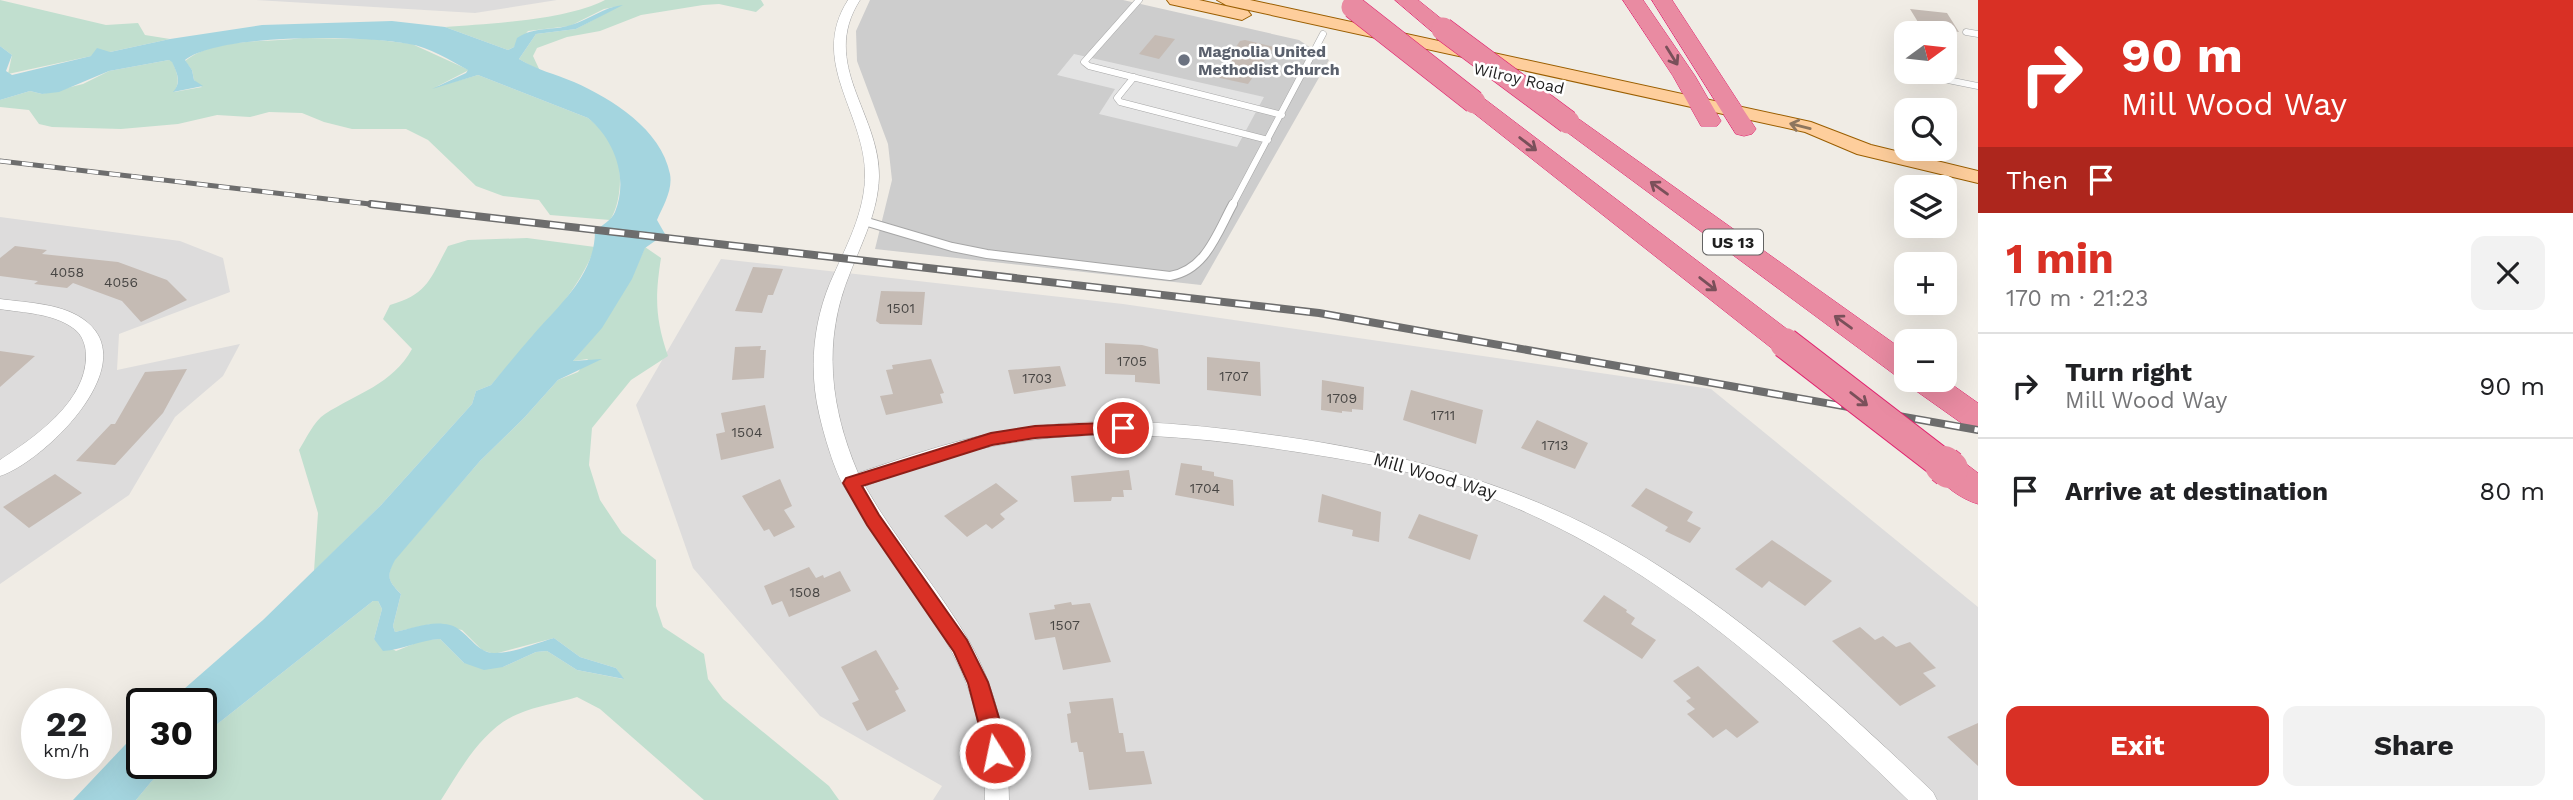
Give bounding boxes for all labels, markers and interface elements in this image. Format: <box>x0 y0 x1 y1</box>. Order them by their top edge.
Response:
north arrow <box>1894 21 1956 84</box>
map controls <box>1894 21 1957 392</box>
text: 90 m <box>2121 26 2243 84</box>
icon: right <box>2006 28 2097 119</box>
place label: Magnolia United Methodist Church <box>1198 42 1340 79</box>
one-way arrow <box>1665 46 1679 65</box>
marker: Magnolia United Methodist Church <box>1176 52 1192 68</box>
street label: Wilroy Road <box>1472 59 1566 98</box>
text: Mill Wood Way <box>2121 85 2347 123</box>
button: search <box>1894 98 1957 161</box>
one-way arrow <box>1789 119 1812 132</box>
one-way arrow <box>1519 137 1537 152</box>
icon: arrive <box>2082 161 2120 199</box>
text: Then <box>2006 165 2068 195</box>
button: layers <box>1894 175 1957 238</box>
one-way arrow <box>1650 181 1669 196</box>
road number: US 13 <box>1703 230 1763 254</box>
text: 1 min <box>2006 234 2114 283</box>
button: close <box>2471 236 2545 310</box>
button: + <box>1894 252 1957 315</box>
house number: 4058 <box>50 264 84 280</box>
house number: 4056 <box>104 274 138 290</box>
one-way arrow <box>1698 276 1717 291</box>
text: 170 m · 21:23 <box>2006 285 2148 312</box>
house number: 1501 <box>887 300 915 316</box>
one-way arrow <box>1834 315 1853 329</box>
button: − <box>1894 329 1957 392</box>
house number: 1705 <box>1117 353 1147 369</box>
text: Turn right <box>2065 357 2192 387</box>
icon: right <box>2006 367 2044 405</box>
house number: 1707 <box>1219 368 1249 384</box>
house number: 1703 <box>1022 370 1052 386</box>
text: 90 m <box>2479 371 2545 401</box>
text: Mill Wood Way <box>2065 387 2227 414</box>
house number: 1709 <box>1327 390 1357 406</box>
one-way arrow <box>1849 392 1867 407</box>
pin <box>1093 398 1153 458</box>
house number: 1711 <box>1431 407 1455 423</box>
icon: arrive <box>1104 409 1142 447</box>
house number: 1504 <box>732 424 762 440</box>
house number: 1713 <box>1542 437 1568 453</box>
street label: Mill Wood Way <box>1371 448 1500 503</box>
icon: arrive <box>2006 472 2044 510</box>
text: Arrive at destination <box>2065 476 2328 506</box>
text: 80 m <box>2479 476 2545 506</box>
house number: 1704 <box>1190 480 1220 496</box>
house number: 1508 <box>790 584 820 600</box>
house number: 1507 <box>1050 617 1080 633</box>
speed limit sign: 30 <box>126 688 217 779</box>
text: 22 <box>46 703 87 745</box>
button: Exit <box>2006 706 2269 786</box>
button: Share <box>2283 706 2545 786</box>
position arrow <box>958 716 1032 790</box>
text: km/h <box>43 740 90 761</box>

